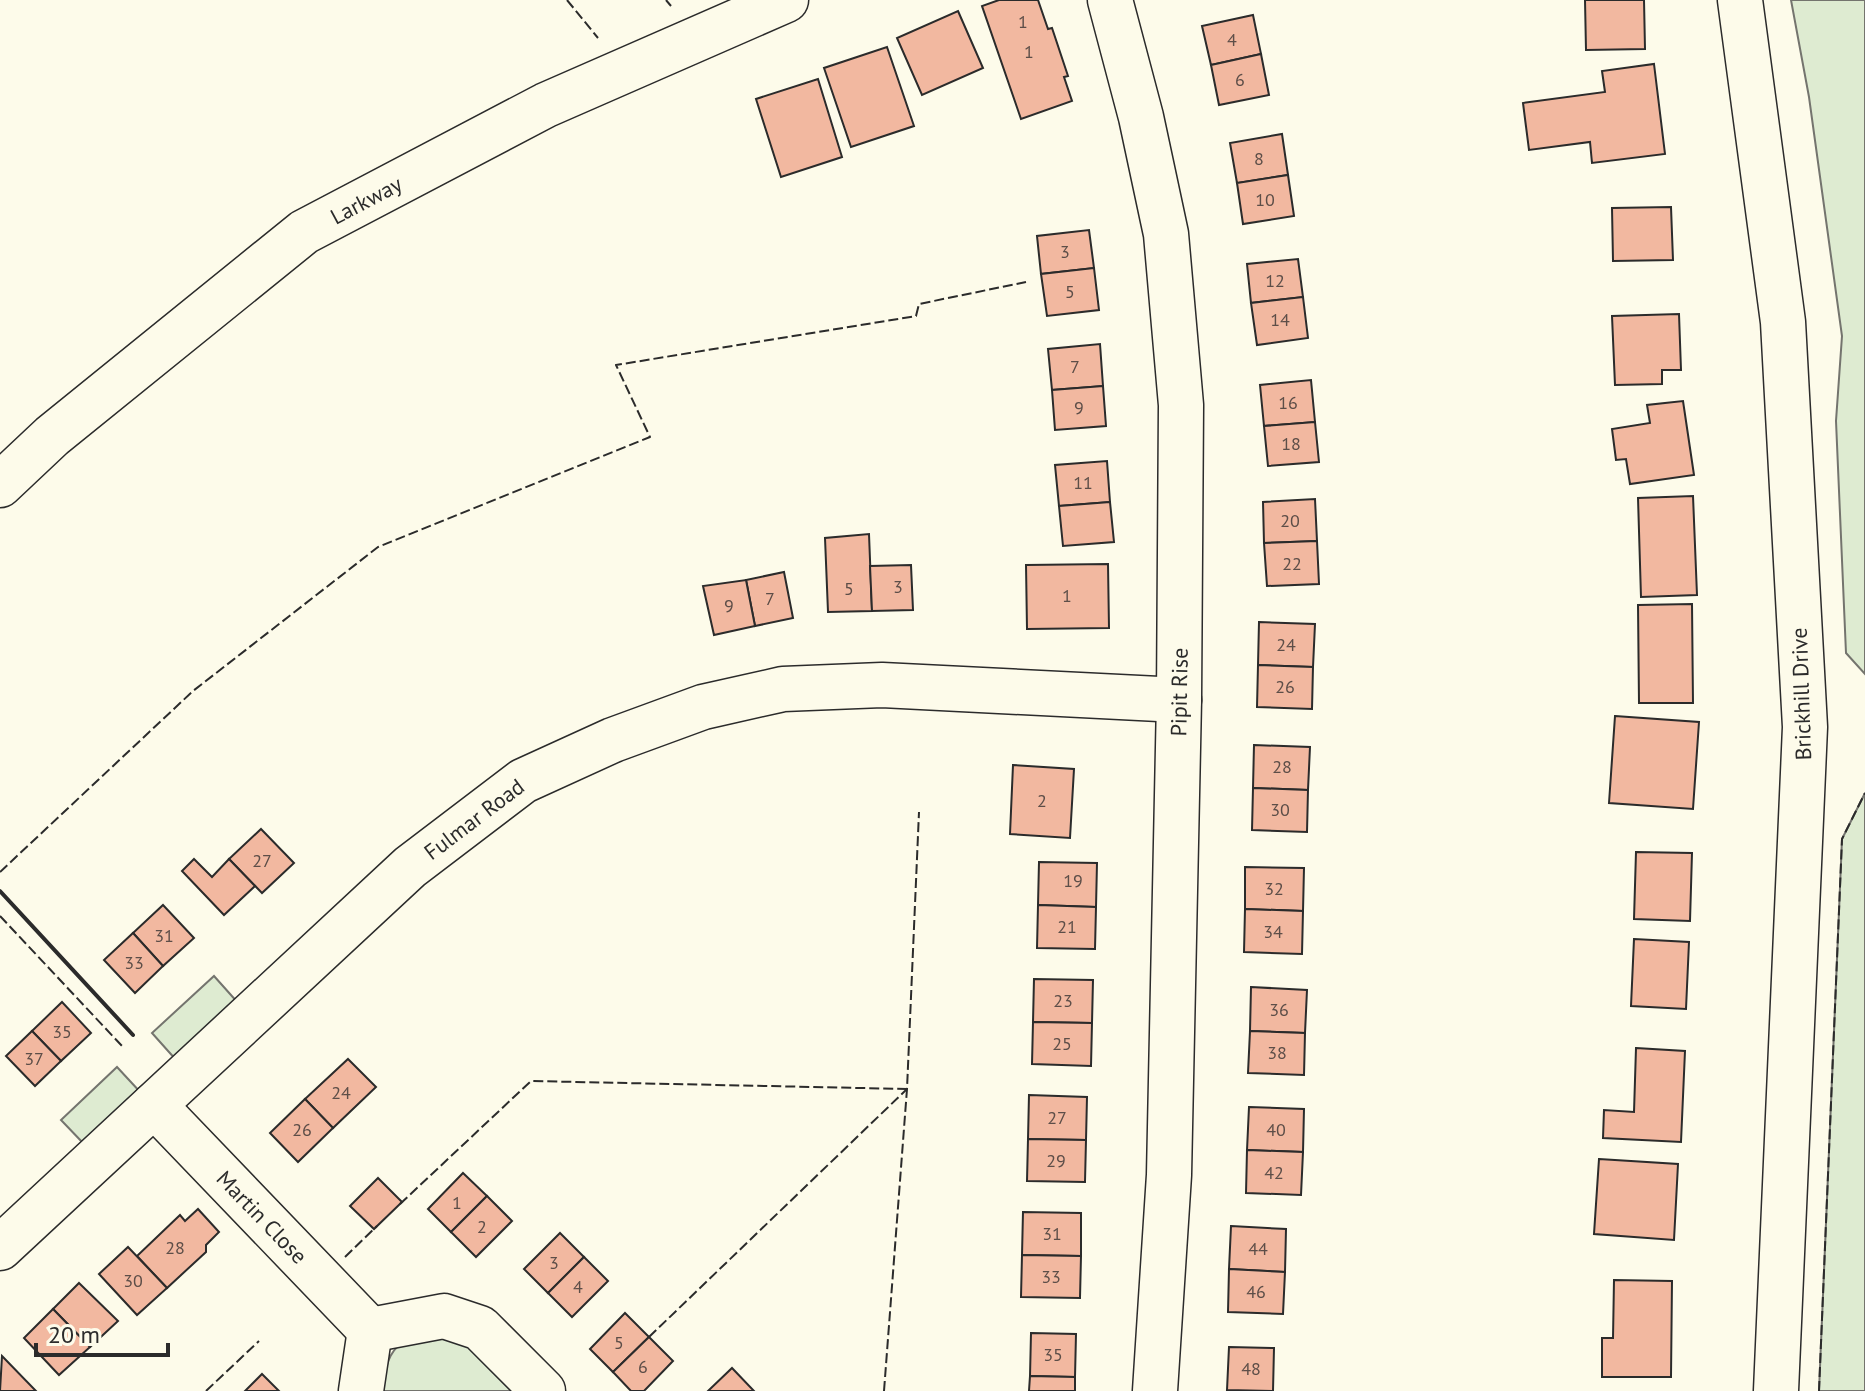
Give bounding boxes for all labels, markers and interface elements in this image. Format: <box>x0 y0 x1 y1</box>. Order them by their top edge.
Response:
house number: 1 <box>1018 10 1028 33</box>
house number: 4 <box>1227 28 1237 51</box>
house number: 1 <box>1024 40 1034 63</box>
house number: 6 <box>1235 68 1245 91</box>
house number: 8 <box>1254 147 1264 170</box>
street label: Larkway <box>325 169 407 230</box>
house number: 10 <box>1255 188 1275 211</box>
house number: 3 <box>1060 240 1070 263</box>
house number: 12 <box>1265 269 1285 292</box>
house number: 5 <box>1065 280 1075 303</box>
house number: 14 <box>1270 308 1290 331</box>
house number: 7 <box>1070 355 1080 378</box>
house number: 16 <box>1278 391 1298 414</box>
house number: 9 <box>1074 396 1084 419</box>
house number: 18 <box>1281 432 1301 455</box>
house number: 11 <box>1073 471 1093 494</box>
house number: 20 <box>1280 509 1300 532</box>
house number: 22 <box>1282 552 1302 575</box>
house number: 3 <box>893 575 903 598</box>
house number: 5 <box>844 577 854 600</box>
house number: 1 <box>1062 584 1072 607</box>
house number: 7 <box>765 587 775 610</box>
house number: 9 <box>724 594 734 617</box>
street label: Brickhill Drive <box>1785 627 1817 761</box>
house number: 24 <box>1276 633 1296 656</box>
street label: Pipit Rise <box>1164 647 1194 737</box>
house number: 26 <box>1275 675 1295 698</box>
house number: 28 <box>1272 755 1292 778</box>
street label: Fulmar Road <box>418 772 530 866</box>
house number: 2 <box>1037 789 1047 812</box>
house number: 30 <box>1270 798 1290 821</box>
house number: 27 <box>252 849 272 872</box>
house number: 19 <box>1063 869 1083 892</box>
house number: 32 <box>1264 877 1284 900</box>
house number: 21 <box>1057 915 1077 938</box>
house number: 34 <box>1263 920 1283 943</box>
house number: 31 <box>154 924 174 947</box>
house number: 33 <box>124 951 144 974</box>
house number: 23 <box>1053 989 1073 1012</box>
house number: 36 <box>1269 998 1289 1021</box>
house number: 35 <box>52 1020 72 1043</box>
house number: 25 <box>1052 1032 1072 1055</box>
house number: 38 <box>1267 1041 1287 1064</box>
house number: 37 <box>24 1047 44 1070</box>
house number: 24 <box>331 1081 351 1104</box>
house number: 27 <box>1047 1106 1067 1129</box>
house number: 26 <box>292 1118 312 1141</box>
house number: 40 <box>1266 1118 1286 1141</box>
house number: 29 <box>1046 1149 1066 1172</box>
house number: 42 <box>1264 1161 1284 1184</box>
street label: Martin Close <box>211 1164 313 1270</box>
house number: 1 <box>452 1191 462 1214</box>
house number: 2 <box>477 1215 487 1238</box>
house number: 31 <box>1042 1222 1062 1245</box>
house number: 28 <box>165 1236 185 1259</box>
house number: 44 <box>1248 1237 1268 1260</box>
house number: 3 <box>549 1251 559 1274</box>
house number: 33 <box>1041 1265 1061 1288</box>
house number: 30 <box>123 1269 143 1292</box>
house number: 4 <box>573 1275 583 1298</box>
house number: 46 <box>1246 1280 1266 1303</box>
scale bar <box>36 1307 168 1357</box>
text: 20 m <box>48 1319 100 1350</box>
house number: 5 <box>614 1331 624 1354</box>
house number: 35 <box>1043 1343 1063 1366</box>
house number: 6 <box>638 1355 648 1378</box>
house number: 48 <box>1241 1357 1261 1380</box>

